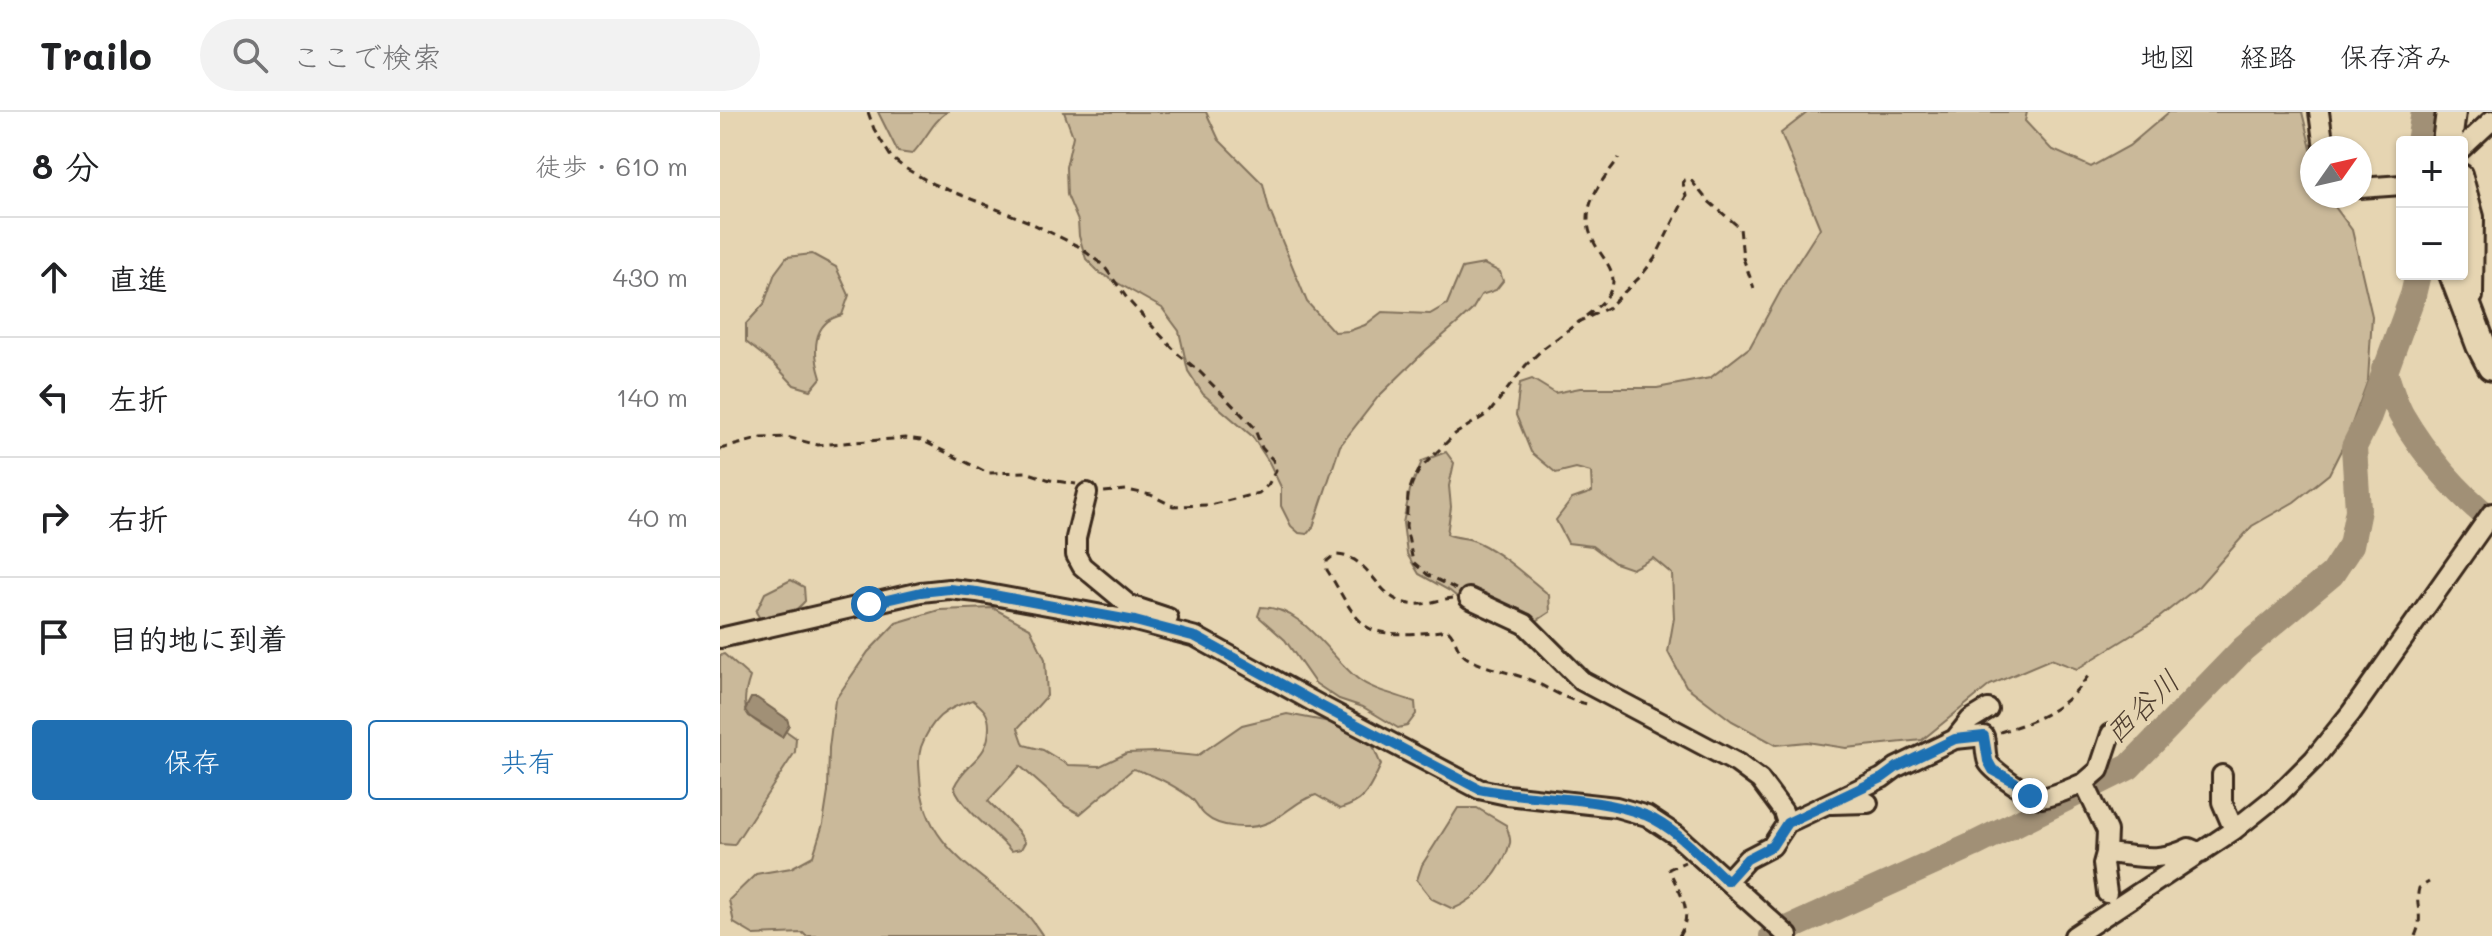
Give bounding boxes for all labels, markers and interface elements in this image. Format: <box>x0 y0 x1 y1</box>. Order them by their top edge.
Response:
search box <box>200 19 760 91</box>
text: Trailo <box>40 30 152 80</box>
icon: search <box>228 33 272 77</box>
text: ここで検索 <box>292 36 442 76</box>
text: 地図 <box>2140 38 2196 74</box>
text: 経路 <box>2240 38 2296 74</box>
text: 保存済み <box>2340 38 2452 74</box>
north arrow <box>2300 136 2372 208</box>
map controls <box>2396 136 2468 280</box>
button: + <box>2396 136 2468 208</box>
text: 8 分 <box>32 143 99 188</box>
text: 徒歩 · 610 m <box>536 149 688 183</box>
button: − <box>2396 208 2468 280</box>
icon: ahead <box>32 255 76 299</box>
text: 直進 <box>108 258 168 298</box>
text: 430 m <box>612 260 688 294</box>
icon: left <box>32 375 76 419</box>
text: 左折 <box>108 378 168 418</box>
text: 140 m <box>616 380 688 414</box>
icon: right <box>32 495 76 539</box>
text: 右折 <box>108 498 168 538</box>
text: 40 m <box>628 500 688 534</box>
route start <box>851 586 887 622</box>
icon: arrive <box>32 615 76 659</box>
text: 目的地に到着 <box>108 618 288 658</box>
water label: 西谷川 <box>2095 660 2187 752</box>
button: 保存 <box>32 720 352 800</box>
button: 共有 <box>368 720 688 800</box>
route end <box>2012 778 2048 814</box>

